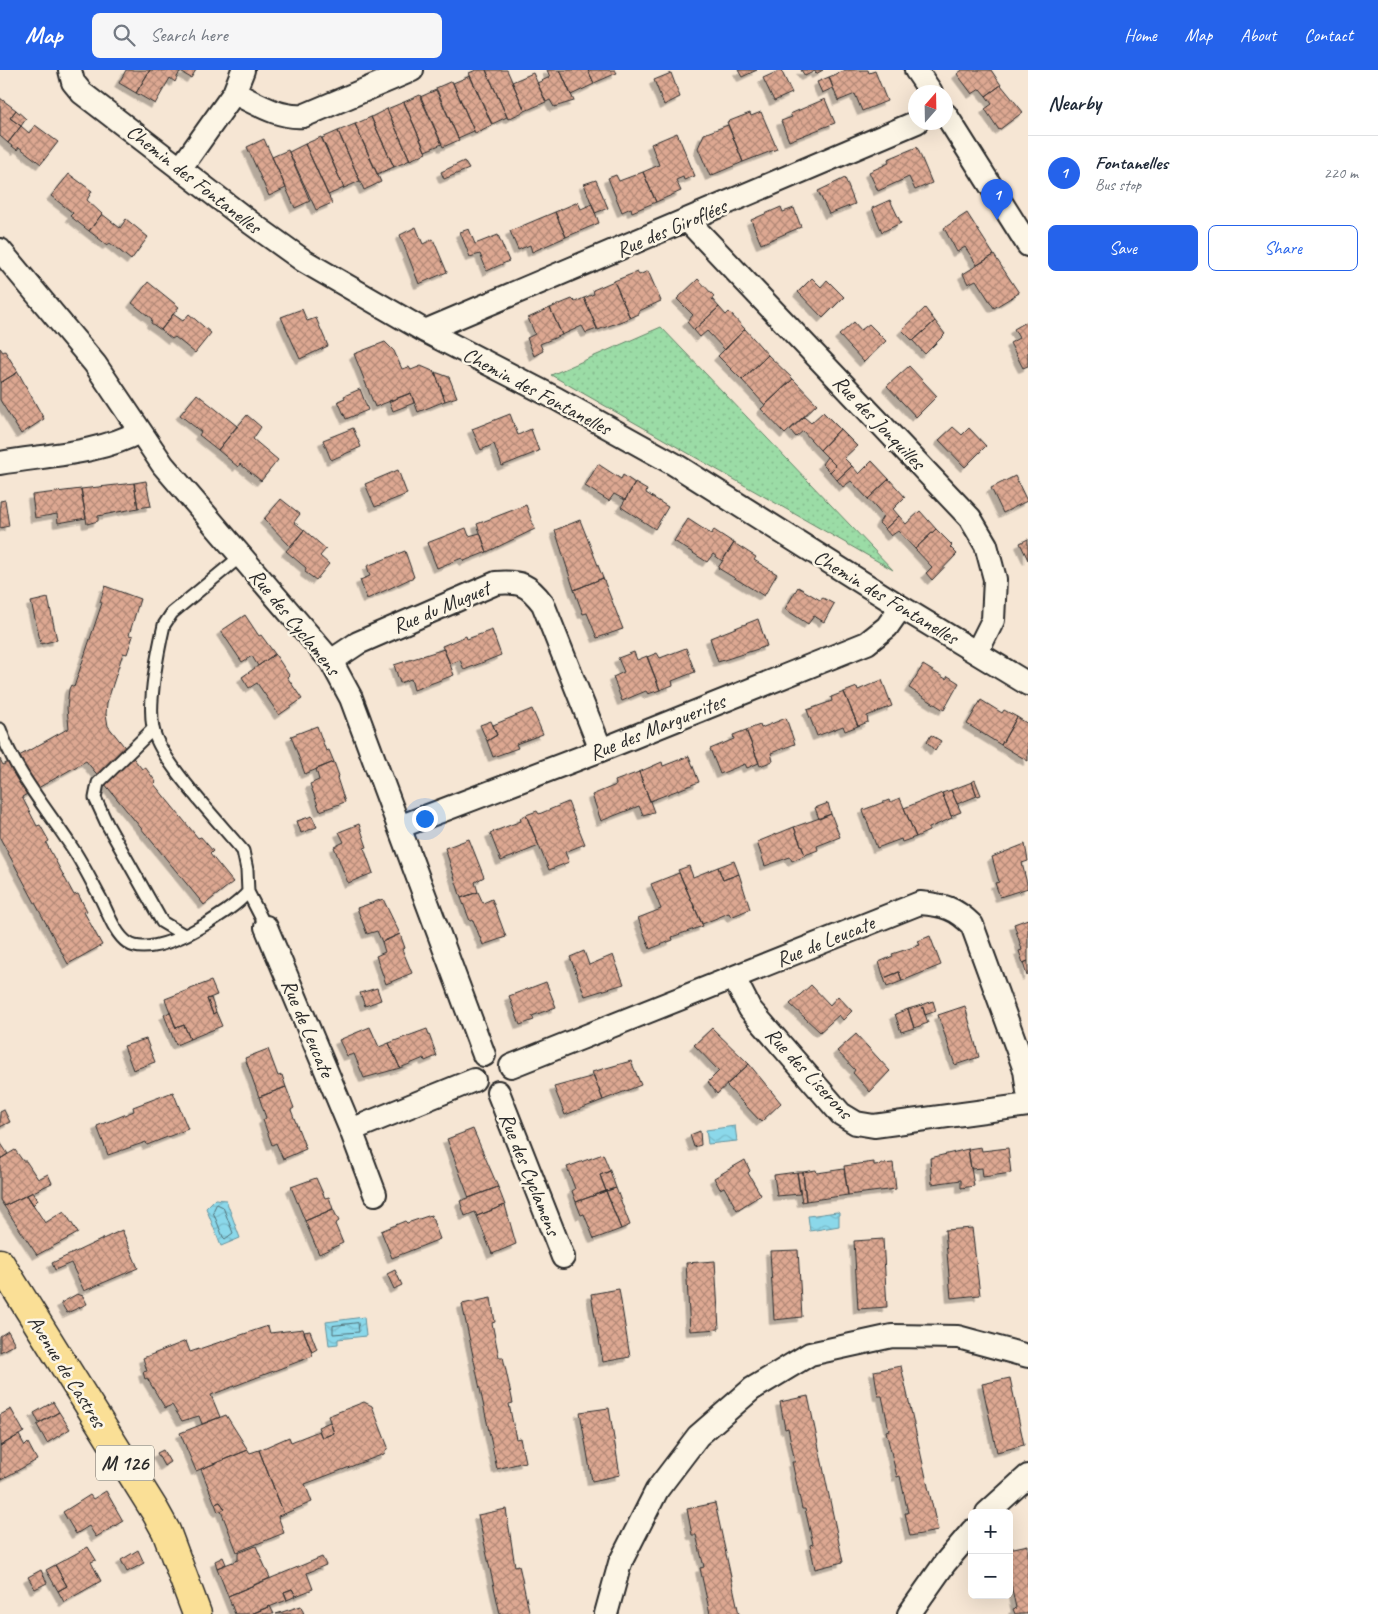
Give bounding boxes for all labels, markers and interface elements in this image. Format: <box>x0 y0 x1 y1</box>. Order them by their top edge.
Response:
search box <box>92 13 442 58</box>
text: Map <box>25 20 62 50</box>
icon: search <box>110 21 138 49</box>
text: Search here <box>150 23 228 47</box>
text: Home <box>1124 24 1157 46</box>
text: Map <box>1185 24 1212 46</box>
text: About <box>1240 24 1276 46</box>
text: Contact <box>1304 24 1353 46</box>
north arrow <box>908 85 953 130</box>
text: Nearby <box>1048 90 1101 116</box>
street label: Chemin des Fontanelles <box>121 118 268 241</box>
text: Fontanelles <box>1095 151 1168 175</box>
text: 1 <box>1060 163 1068 183</box>
text: 220 m <box>1324 163 1358 183</box>
text: Bus stop <box>1095 175 1141 195</box>
pin: 1 <box>981 179 1013 220</box>
street label: Rue des Giroflées <box>612 192 732 263</box>
button: Save <box>1048 225 1198 271</box>
button: Share <box>1208 225 1358 271</box>
street label: Chemin des Fontanelles <box>459 341 617 442</box>
street label: Rue des Jonquilles <box>827 369 932 476</box>
street label: Chemin des Fontanelles <box>809 544 964 651</box>
street label: Rue des Cyclamens <box>244 563 347 682</box>
street label: Rue du Muguet <box>388 574 496 639</box>
street label: Rue des Marguerites <box>585 687 730 766</box>
your location <box>412 806 438 832</box>
street label: Rue de Leucate <box>772 909 880 972</box>
street label: Rue de Leucate <box>276 975 341 1083</box>
street label: Rue des Liserons <box>760 1022 859 1126</box>
street label: Rue des Cyclamens <box>494 1109 567 1241</box>
street label: Avenue de Castres <box>22 1310 113 1434</box>
road number: M 126 <box>96 1446 154 1480</box>
map controls <box>968 1509 1013 1599</box>
button: + <box>968 1509 1013 1554</box>
button: − <box>968 1554 1013 1599</box>

